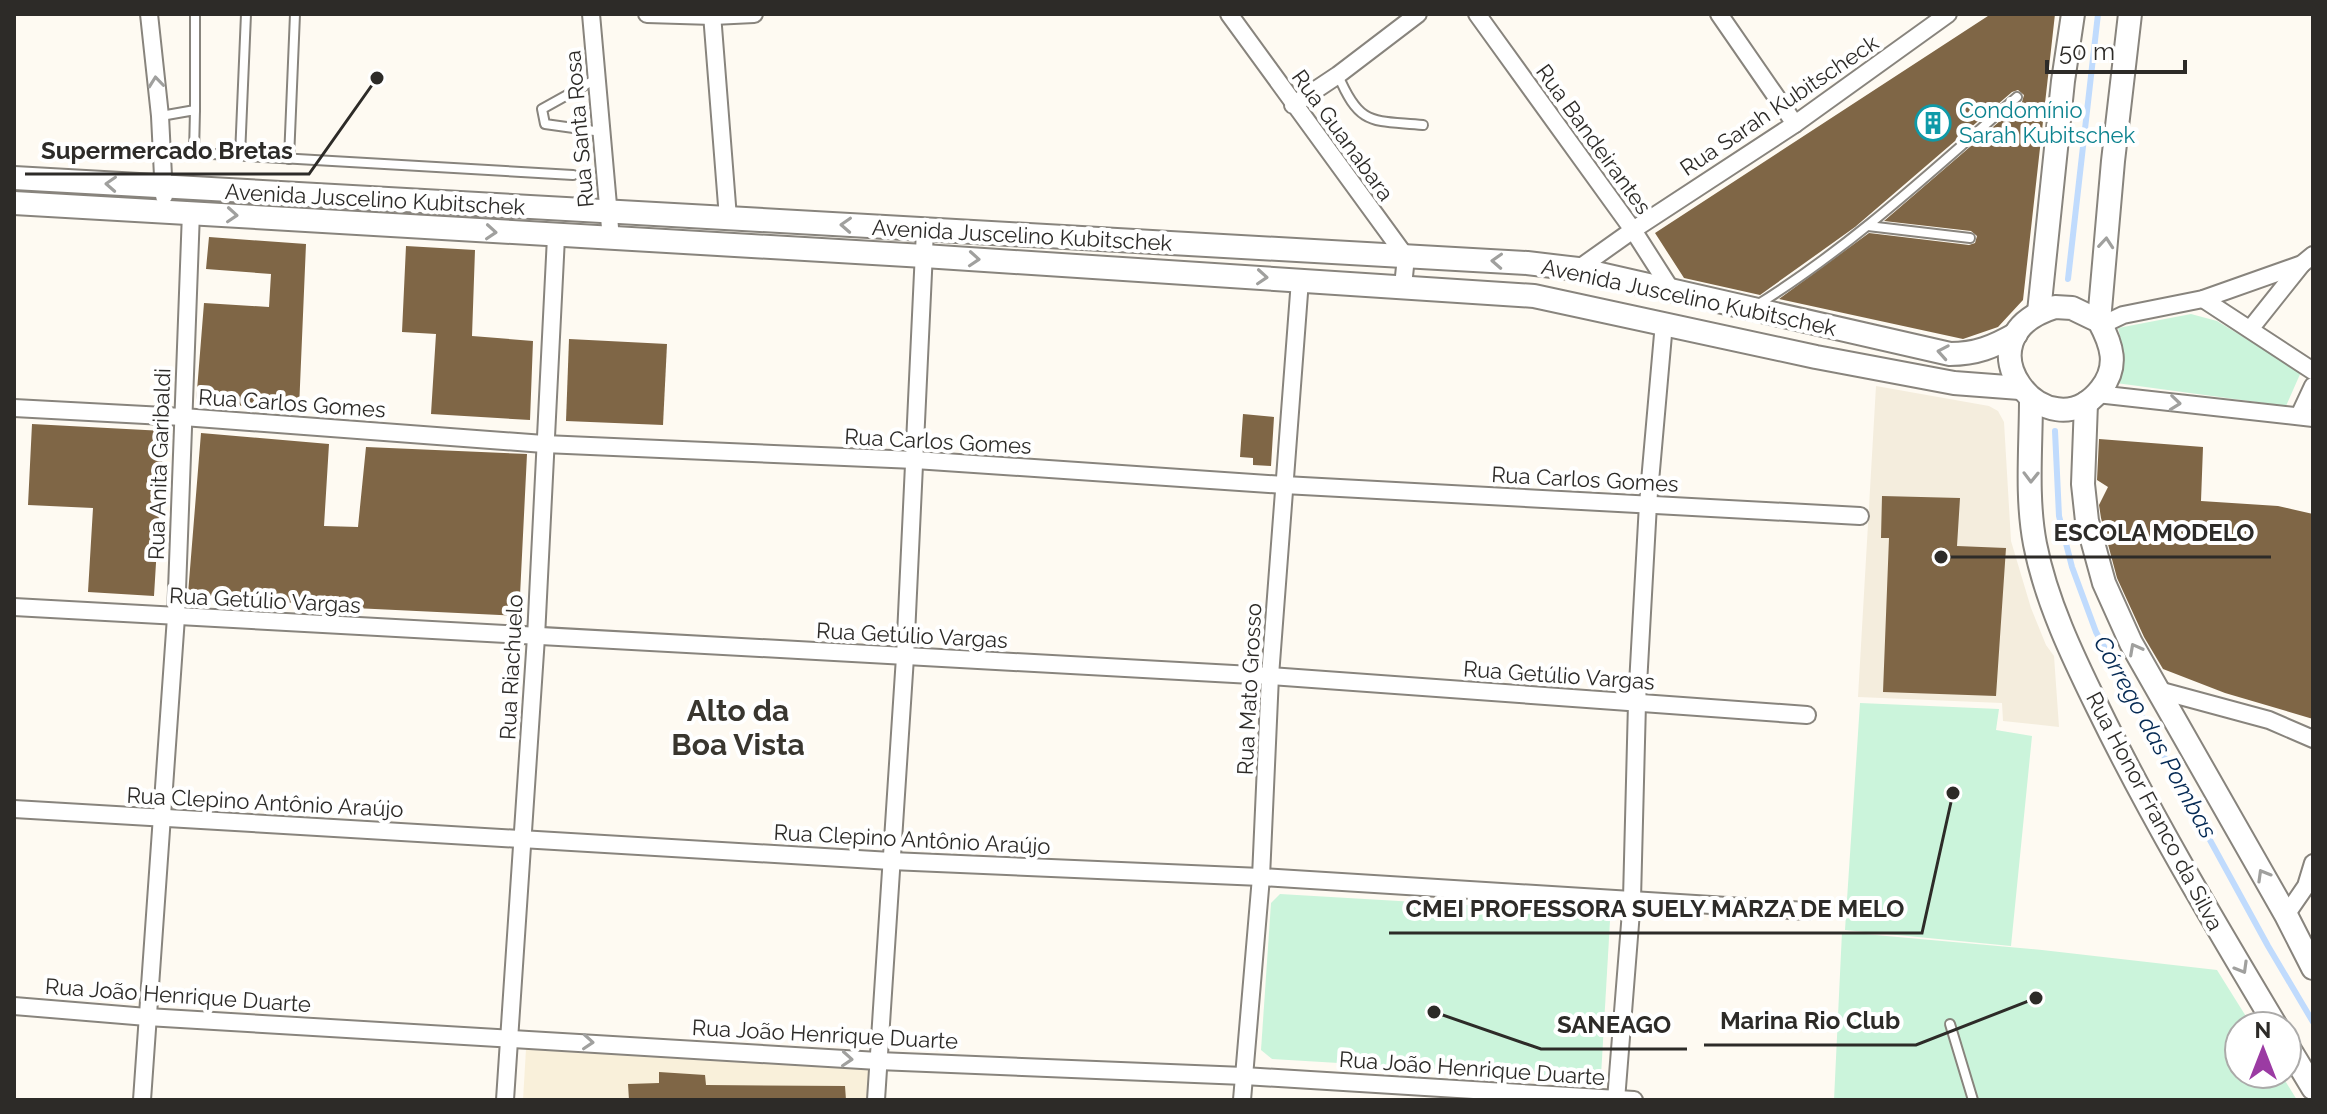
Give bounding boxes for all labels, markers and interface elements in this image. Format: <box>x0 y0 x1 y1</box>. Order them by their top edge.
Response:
scale bar <box>2047 24 2185 74</box>
street label: Rua Sarah Kubitscheck <box>1675 29 1883 181</box>
text: 50 m <box>2059 37 2115 66</box>
street label: Rua Santa Rosa <box>559 49 599 209</box>
street label: Rua Bandeirantes <box>1531 59 1657 219</box>
street label: Rua Guanabara <box>1287 64 1399 206</box>
one-way arrow <box>148 75 165 88</box>
place label: Condomínio Sarah Kubitschek <box>1959 97 2135 148</box>
building icon: Condomínio Sarah Kubitschek <box>1914 104 1952 142</box>
callout: Supermercado Bretas <box>25 126 309 174</box>
text: Supermercado Bretas <box>41 136 293 165</box>
one-way arrow <box>104 176 117 193</box>
street label: Avenida Juscelino Kubitschek <box>224 178 526 220</box>
one-way arrow <box>226 206 239 223</box>
street label: Avenida Juscelino Kubitschek <box>871 214 1173 256</box>
one-way arrow <box>839 217 852 234</box>
one-way arrow <box>485 223 498 240</box>
one-way arrow <box>2097 236 2114 249</box>
one-way arrow <box>968 251 981 268</box>
one-way arrow <box>1490 253 1503 270</box>
street label: Avenida Juscelino Kubitschek <box>1539 253 1839 341</box>
one-way arrow <box>1256 268 1269 285</box>
one-way arrow <box>1936 344 1950 361</box>
street label: Rua Anita Garibaldi <box>143 368 175 560</box>
street label: Rua Carlos Gomes <box>198 383 386 423</box>
one-way arrow <box>2169 394 2182 411</box>
street label: Rua Carlos Gomes <box>844 423 1032 459</box>
street label: Rua Carlos Gomes <box>1491 461 1679 497</box>
one-way arrow <box>2022 471 2039 484</box>
callout: ESCOLA MODELO <box>2037 509 2271 557</box>
text: ESCOLA MODELO <box>2054 518 2254 547</box>
street label: Rua Getúlio Vargas <box>168 582 362 618</box>
street label: Rua Riachuelo <box>494 593 528 741</box>
street label: Rua Mato Grosso <box>1232 602 1266 776</box>
street label: Rua Getúlio Vargas <box>815 617 1009 653</box>
water label: Córrego das Pombas <box>2088 630 2223 843</box>
one-way arrow <box>2129 643 2145 657</box>
street label: Rua Getúlio Vargas <box>1462 655 1656 695</box>
street label: Rua Honor Franco da Silva <box>2081 687 2229 935</box>
district label: Alto da Boa Vista <box>671 693 805 762</box>
street label: Rua Clepino Antônio Araújo <box>126 782 404 822</box>
street label: Rua Clepino Antônio Araújo <box>773 819 1051 859</box>
one-way arrow <box>2257 869 2273 884</box>
callout: CMEI PROFESSORA SUELY MARZA DE MELO <box>1389 885 1922 933</box>
text: CMEI PROFESSORA SUELY MARZA DE MELO <box>1406 894 1904 923</box>
one-way arrow <box>2232 959 2247 974</box>
street label: Rua João Henrique Duarte <box>44 973 312 1017</box>
callout: Marina Rio Club <box>1704 997 1916 1045</box>
callout: SANEAGO <box>1541 1001 1687 1049</box>
text: Marina Rio Club <box>1720 1006 1900 1035</box>
text: SANEAGO <box>1557 1010 1671 1039</box>
north arrow <box>2223 1010 2303 1090</box>
street label: Rua João Henrique Duarte <box>691 1014 959 1054</box>
text: N <box>2255 1017 2271 1043</box>
one-way arrow <box>582 1034 595 1051</box>
street label: Rua João Henrique Duarte <box>1338 1046 1606 1090</box>
one-way arrow <box>841 1050 854 1067</box>

